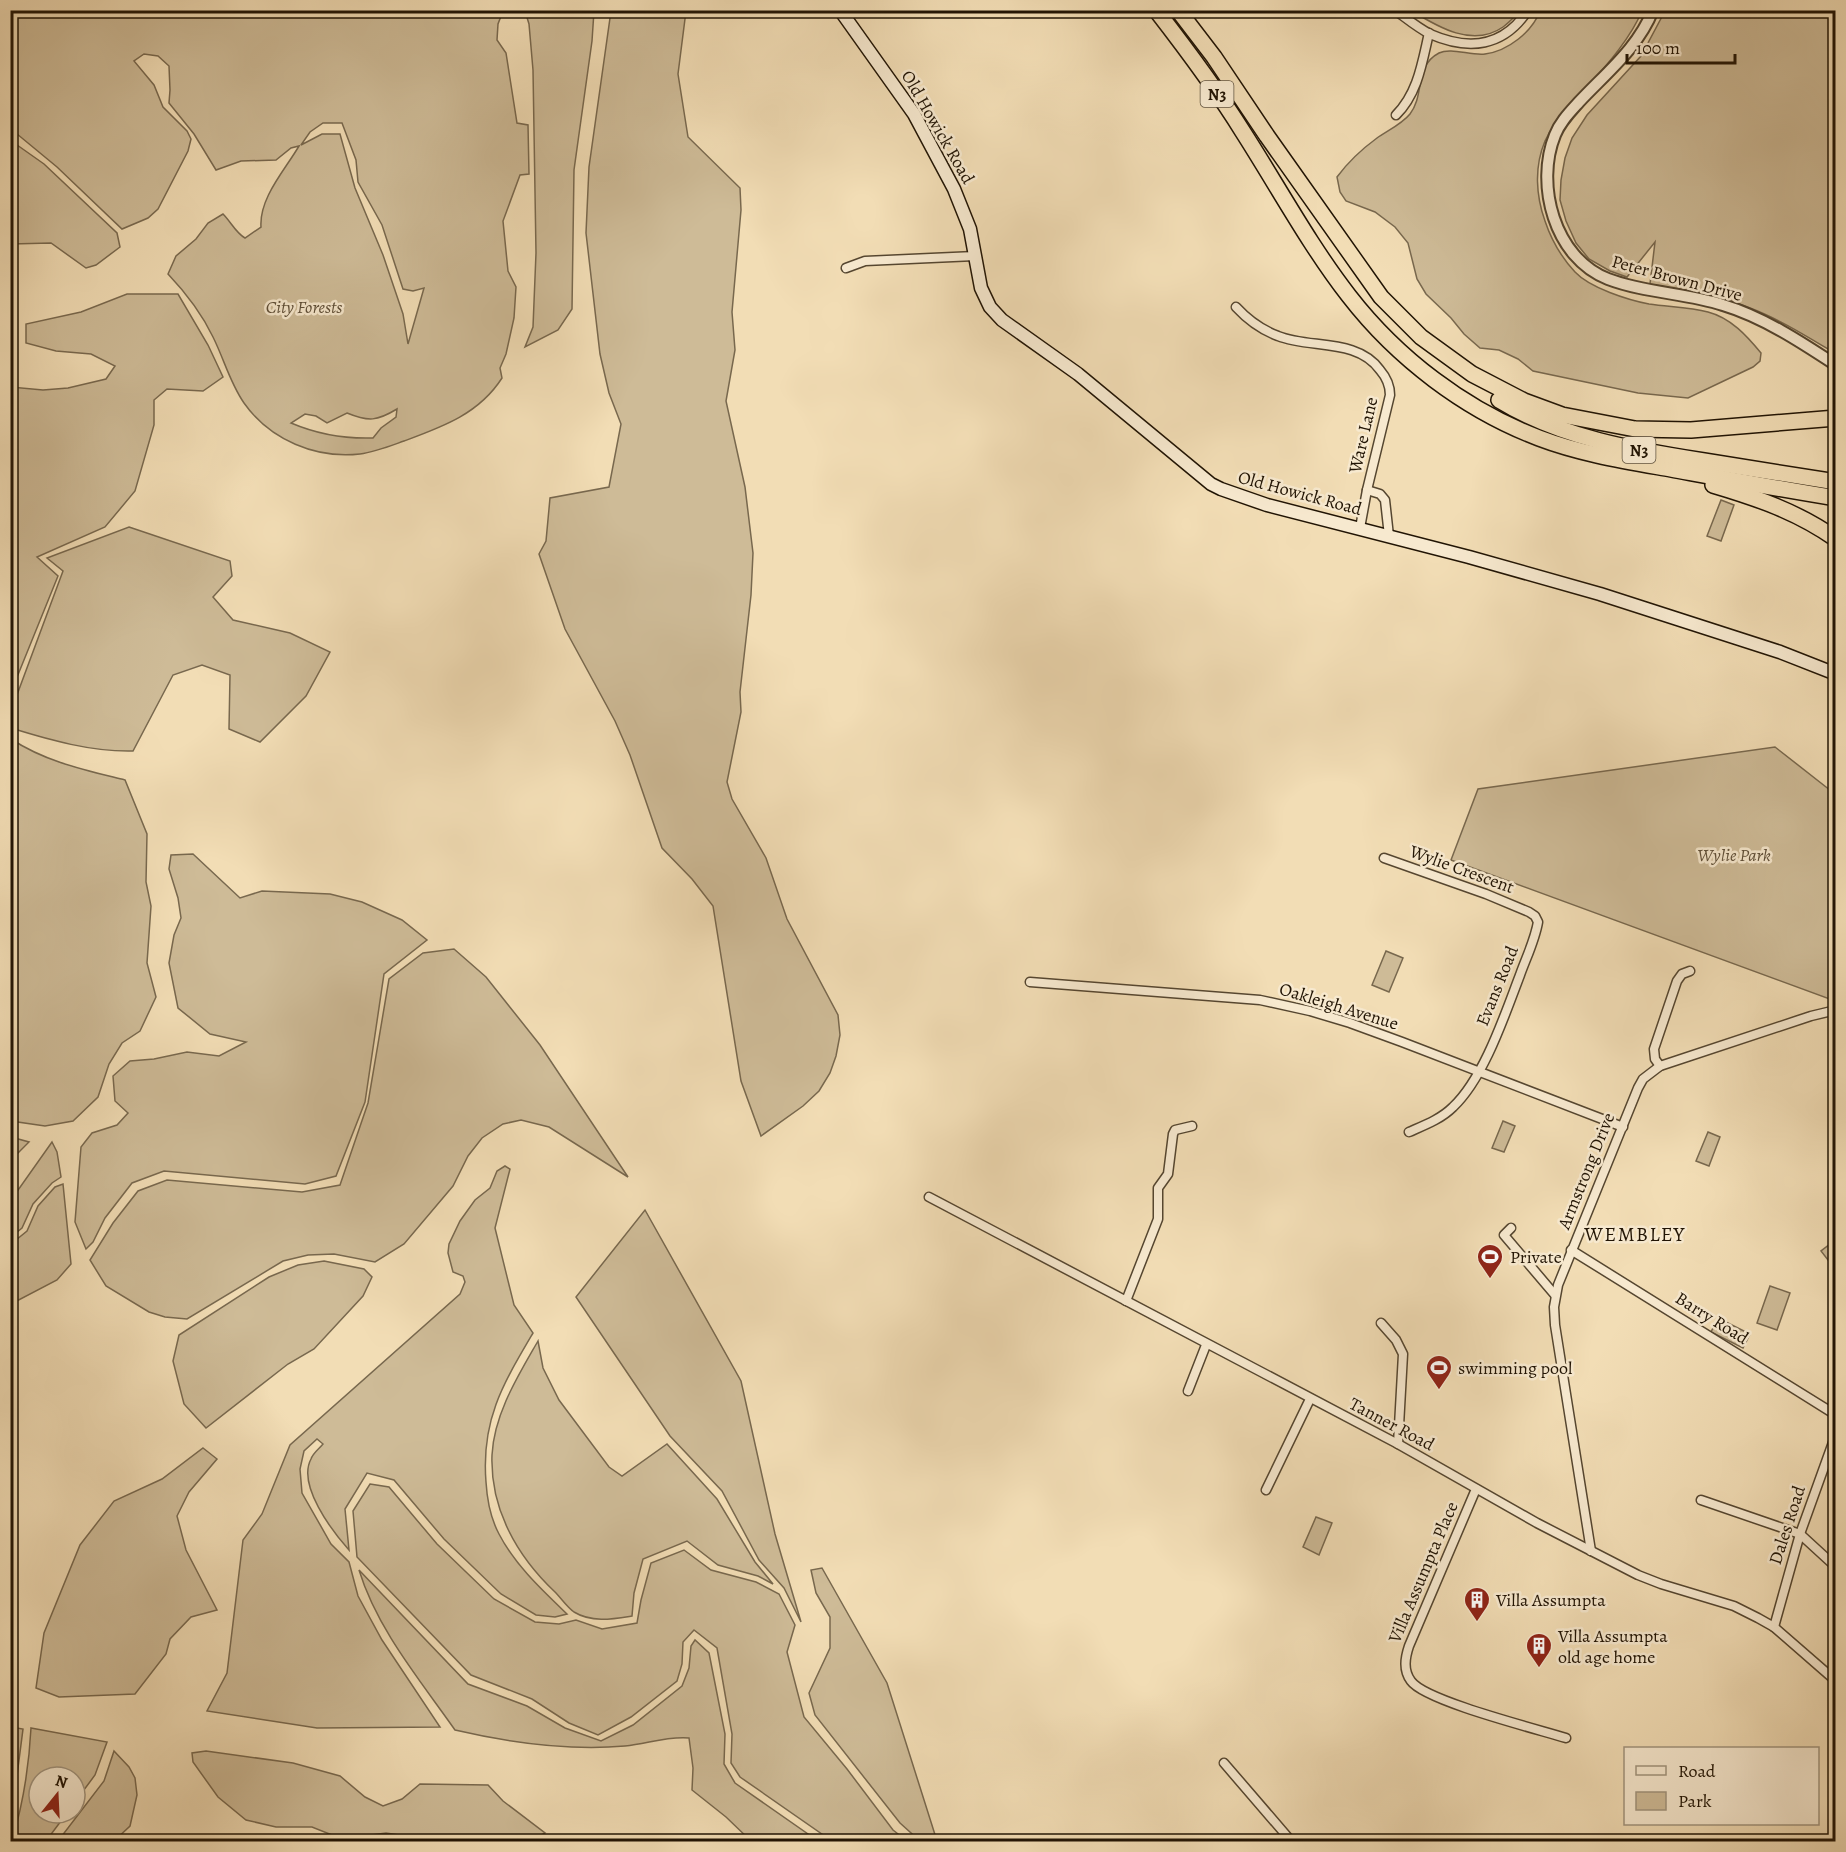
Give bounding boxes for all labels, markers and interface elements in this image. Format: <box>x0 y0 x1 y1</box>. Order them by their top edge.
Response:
scale bar <box>1627 27 1735 65</box>
text: 100 m <box>1636 36 1680 60</box>
street label: Old Howick Road <box>896 66 980 188</box>
road number: N3 <box>1200 81 1234 107</box>
street label: Peter Brown Drive <box>1609 249 1745 307</box>
park label: City Forests <box>266 295 342 319</box>
street label: Ware Lane <box>1342 395 1383 476</box>
road number: N3 <box>1622 437 1656 463</box>
street label: Old Howick Road <box>1235 465 1365 521</box>
street label: Wylie Crescent <box>1405 839 1518 899</box>
park label: Wylie Park <box>1697 843 1771 867</box>
street label: Evans Road <box>1470 942 1524 1030</box>
street label: Oakleigh Avenue <box>1277 977 1401 1035</box>
street label: Armstrong Drive <box>1551 1109 1620 1234</box>
district label: WEMBLEY <box>1583 1221 1686 1248</box>
sports icon: Private <box>1475 1242 1505 1280</box>
place label: Private <box>1510 1245 1562 1269</box>
street label: Barry Road <box>1671 1286 1754 1350</box>
sports icon: swimming pool <box>1424 1353 1454 1391</box>
place label: swimming pool <box>1458 1356 1573 1380</box>
street label: Tanner Road <box>1345 1392 1439 1457</box>
street label: Dales Road <box>1763 1482 1811 1568</box>
street label: Villa Assumpta Place <box>1382 1498 1464 1647</box>
building icon: Villa Assumpta <box>1462 1585 1492 1623</box>
place label: Villa Assumpta <box>1495 1588 1606 1612</box>
place label: Villa Assumpta old age home <box>1557 1624 1668 1669</box>
building icon: Villa Assumpta old age home <box>1524 1631 1554 1669</box>
legend <box>1624 1747 1819 1825</box>
text: Road <box>1678 1759 1716 1783</box>
north arrow <box>27 1765 87 1825</box>
text: N <box>52 1769 71 1794</box>
text: Park <box>1678 1789 1712 1813</box>

